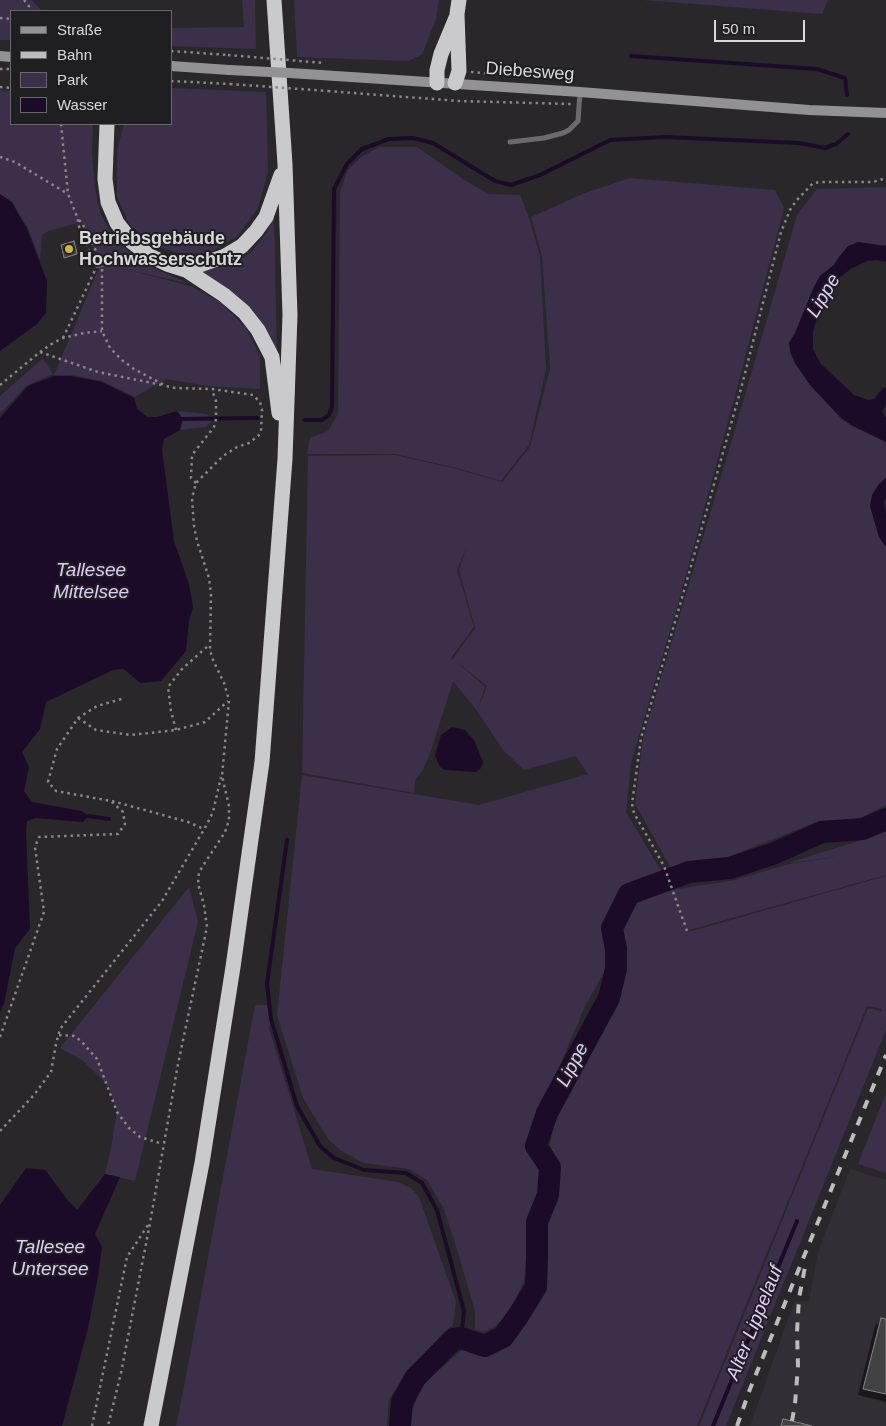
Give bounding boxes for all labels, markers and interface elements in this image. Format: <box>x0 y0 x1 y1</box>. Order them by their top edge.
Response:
legend <box>10 10 172 125</box>
scale bar <box>716 10 807 42</box>
text: 50 m <box>722 20 755 37</box>
text: Straße <box>57 21 102 38</box>
text: Bahn <box>57 46 92 63</box>
street label: Diebesweg <box>485 58 575 86</box>
text: Park <box>57 71 88 88</box>
text: Wasser <box>57 96 107 113</box>
place label: Betriebsgebäude Hochwasserschutz <box>79 228 242 270</box>
marker: Betriebsgebäude Hochwasserschutz <box>63 243 75 255</box>
water label: Lippe <box>802 270 846 322</box>
water label: Tallesee Mittelsee <box>53 560 129 604</box>
water label: Lippe <box>552 1039 594 1091</box>
water label: Tallesee Untersee <box>11 1237 89 1281</box>
water label: Alter Lippelauf <box>722 1262 788 1384</box>

